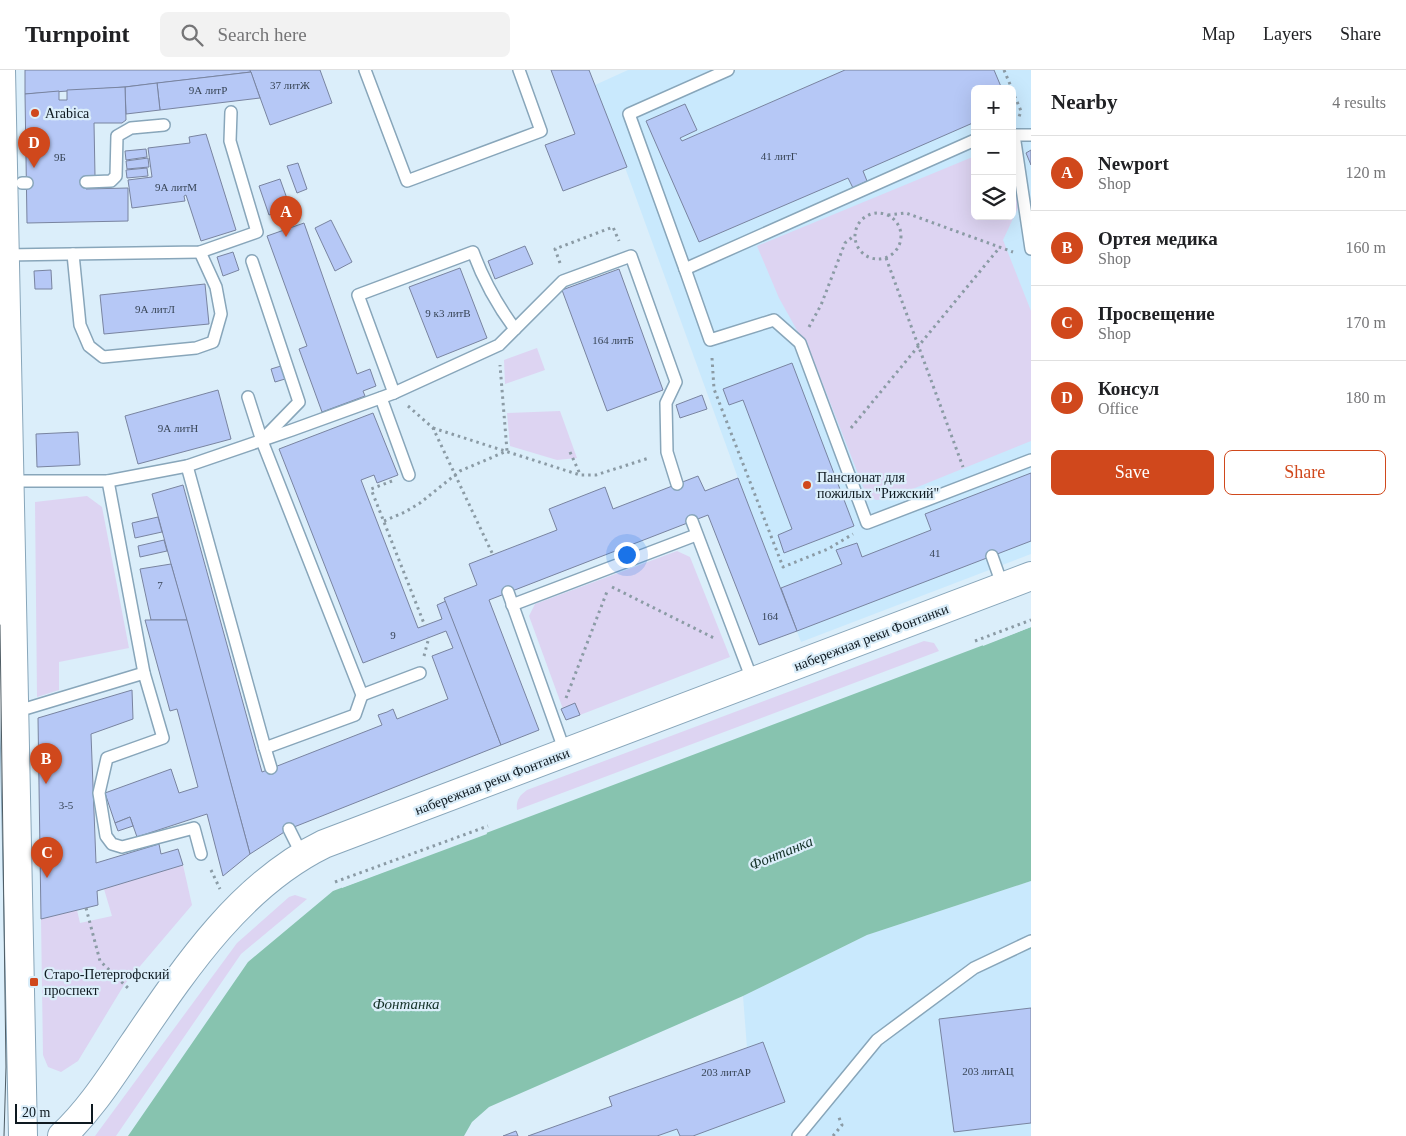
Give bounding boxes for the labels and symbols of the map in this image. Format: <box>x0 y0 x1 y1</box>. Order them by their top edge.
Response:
house number: 37 литЖ <box>270 79 310 91</box>
house number: 9А литР <box>189 84 227 96</box>
place label: Arabica <box>45 106 90 121</box>
marker: Arabica <box>29 107 41 119</box>
pin: D <box>18 127 50 168</box>
house number: 41 литГ <box>761 150 797 162</box>
house number: 9Б <box>54 151 66 163</box>
house number: 9А литМ <box>155 181 197 193</box>
pin: A <box>270 196 302 237</box>
house number: 9А литЛ <box>135 303 175 315</box>
house number: 9 к3 литВ <box>425 307 471 319</box>
house number: 164 литБ <box>592 334 634 346</box>
house number: 9А литН <box>158 422 198 434</box>
place label: Пансионат для пожилых "Рижский" <box>817 470 939 501</box>
marker: Пансионат для пожилых "Рижский" <box>801 479 813 491</box>
your location <box>614 542 640 568</box>
house number: 41 <box>930 547 941 559</box>
house number: 7 <box>157 579 163 591</box>
street label: набережная реки Фонтанки <box>792 601 951 674</box>
house number: 164 <box>762 610 779 622</box>
house number: 9 <box>390 629 396 641</box>
pin: B <box>30 743 62 784</box>
street label: набережная реки Фонтанки <box>413 745 572 818</box>
house number: 3-5 <box>59 799 74 811</box>
water label: Фонтанка <box>747 833 815 873</box>
pin: C <box>31 837 63 878</box>
place label: Старо-Петергофский проспект <box>44 967 170 998</box>
marker: Старо-Петергофский проспект <box>28 976 40 988</box>
water label: Фонтанка <box>372 996 440 1012</box>
house number: 203 литАЦ <box>962 1065 1014 1077</box>
house number: 203 литАР <box>701 1066 751 1078</box>
scale bar <box>15 1101 92 1124</box>

